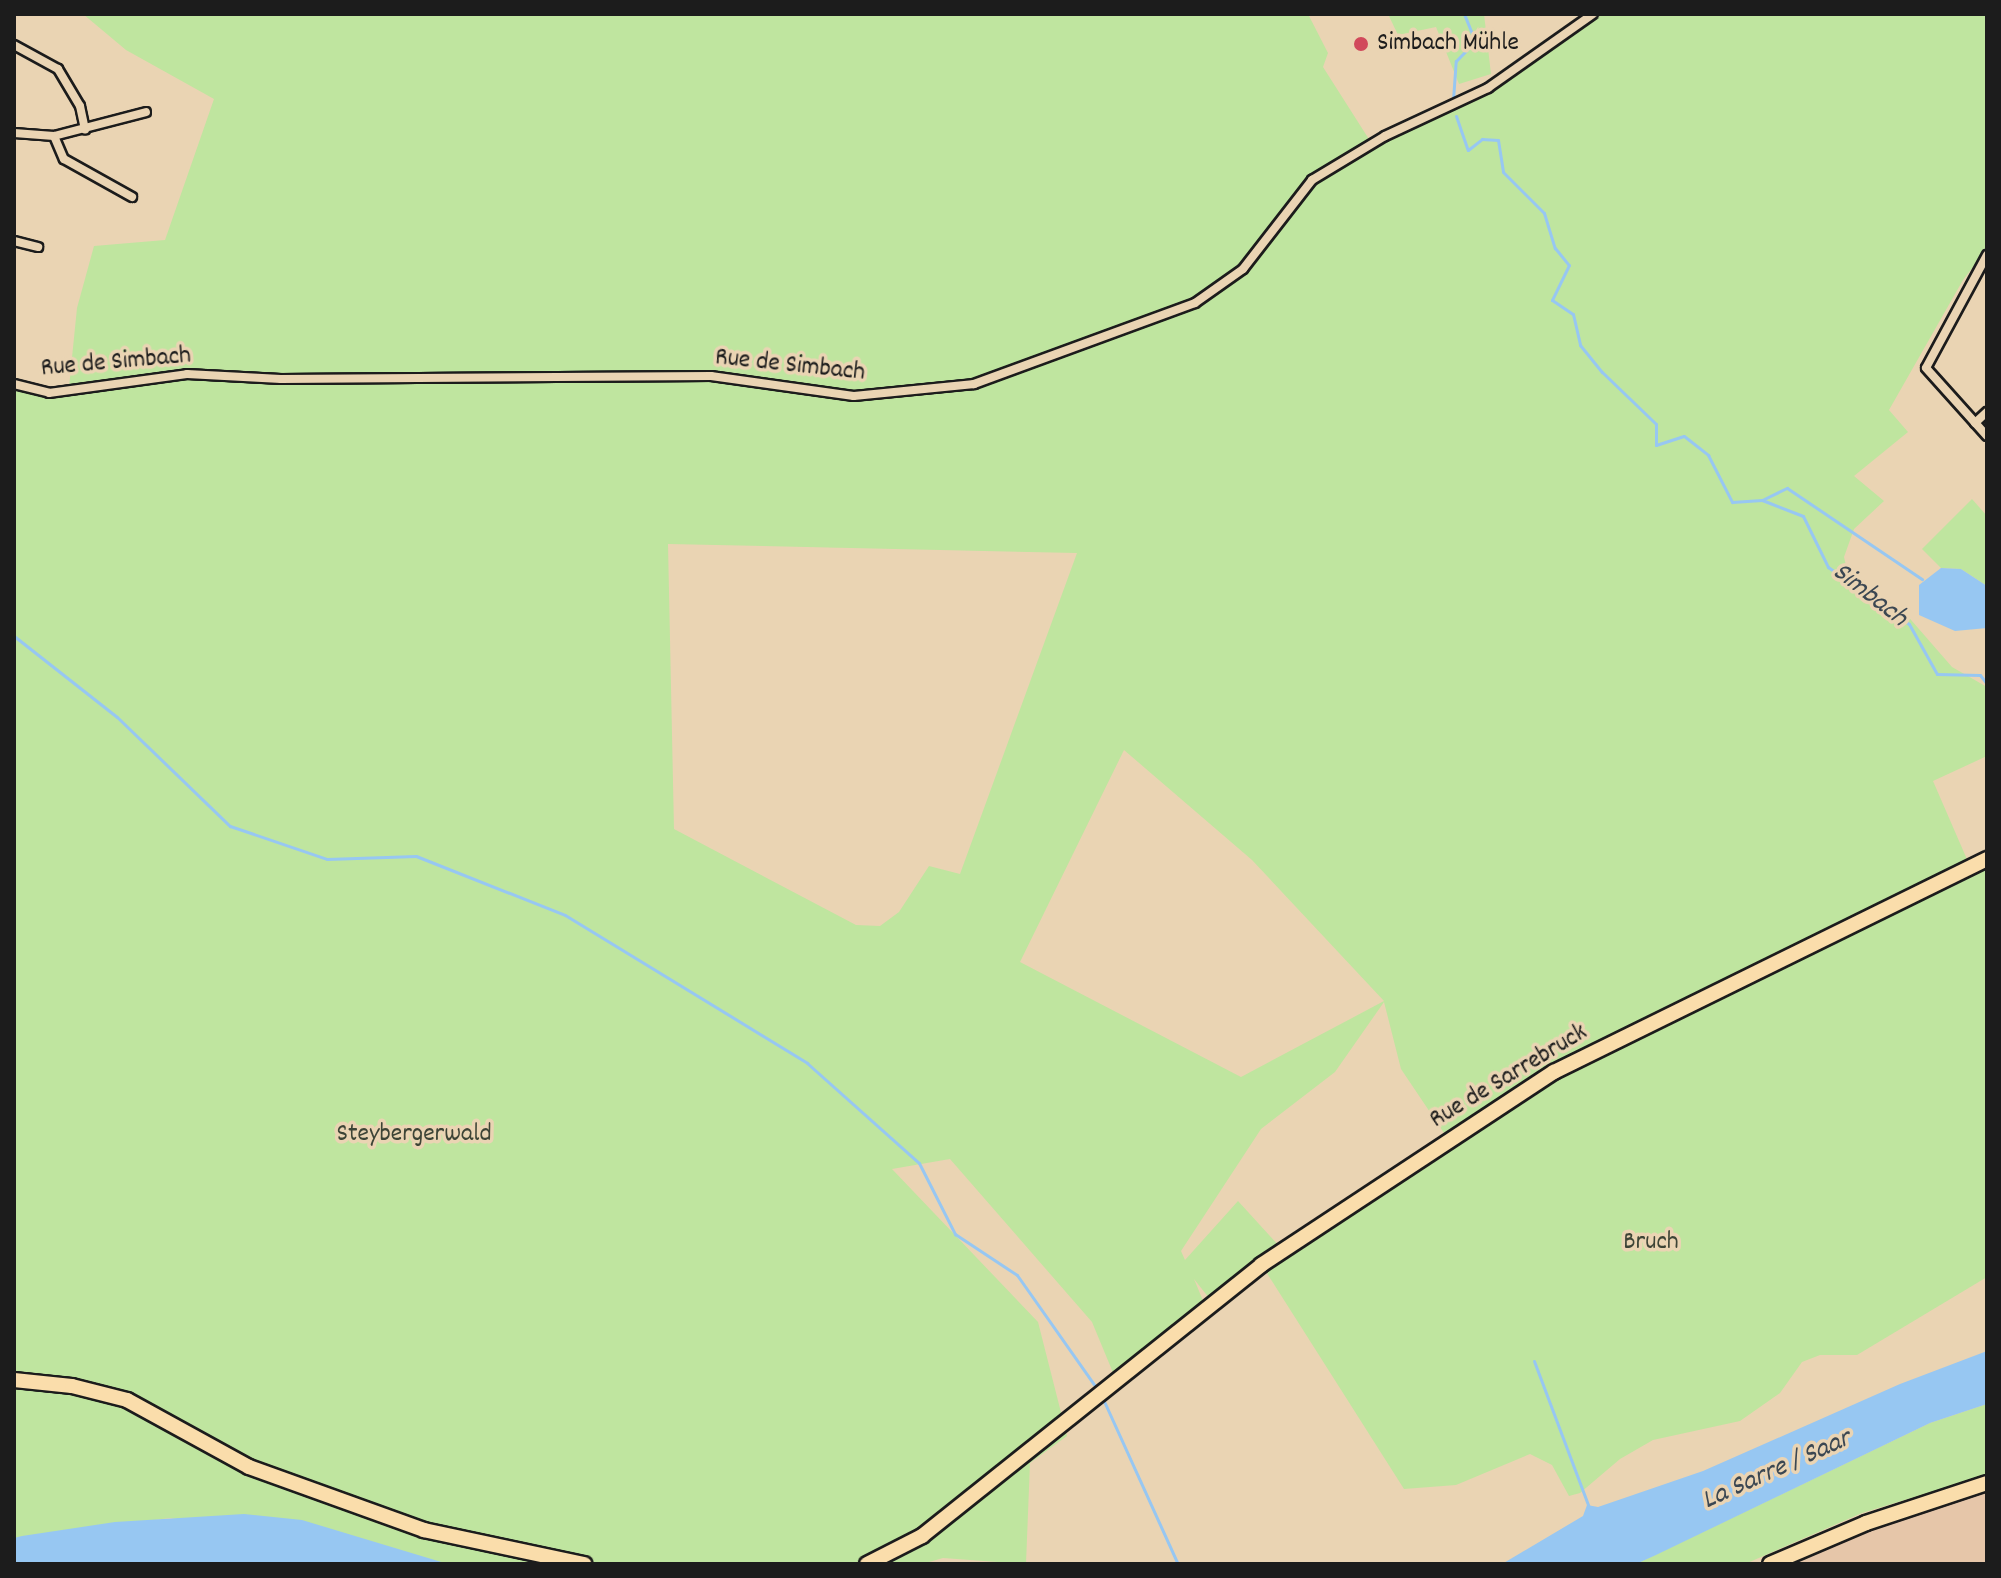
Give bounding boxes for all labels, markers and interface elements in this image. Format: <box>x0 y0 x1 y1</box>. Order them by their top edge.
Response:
place label: Simbach Mühle <box>1377 28 1519 60</box>
marker: Simbach Mühle <box>1352 35 1370 53</box>
street label: Rue de Simbach <box>40 341 192 385</box>
street label: Rue de Simbach <box>713 343 867 389</box>
water label: Simbach <box>1825 556 1913 636</box>
street label: Rue de Sarrebruck <box>1424 1018 1594 1136</box>
park label: Steybergerwald <box>336 1119 492 1151</box>
park label: Bruch <box>1623 1227 1679 1259</box>
water label: La Sarre / Saar <box>1697 1423 1857 1519</box>

